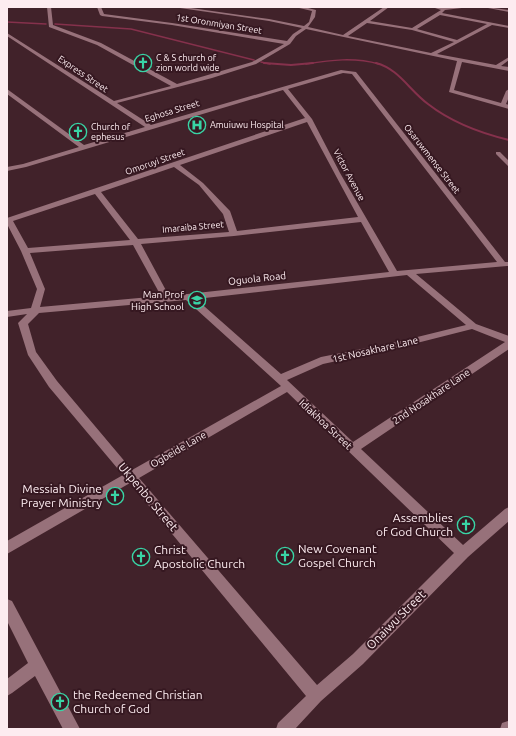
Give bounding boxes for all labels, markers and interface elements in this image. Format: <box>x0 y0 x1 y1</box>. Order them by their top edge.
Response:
street label: 1st Oronmiyan Street <box>175 12 263 36</box>
church icon: C & S church of zion world wide <box>133 53 153 73</box>
place label: C & S church of zion world wide <box>156 53 220 73</box>
street label: Express Street <box>56 54 110 95</box>
street label: Eghosa Street <box>144 98 201 124</box>
hospital icon: Amuiuwu Hospital <box>187 115 207 135</box>
place label: Amuiuwu Hospital <box>210 120 284 130</box>
church icon: Church of ephesus <box>68 122 88 142</box>
place label: Church of ephesus <box>91 122 131 142</box>
street label: Osaruwmense Street <box>402 122 462 196</box>
street label: Omoruyi Street <box>124 147 186 177</box>
street label: Victor Avenue <box>331 148 367 203</box>
street label: Imaraiba Street <box>162 219 225 235</box>
street label: Oguola Road <box>228 270 287 287</box>
place label: Man Prof High School <box>131 289 184 312</box>
school or university icon: Man Prof High School <box>187 290 207 310</box>
street label: 1st Nosakhare Lane <box>331 334 419 365</box>
street label: 2nd Nosakhare Lane <box>391 366 472 426</box>
street label: Idiakhoa Street <box>297 397 354 452</box>
street label: Ogbeide Lane <box>148 429 208 470</box>
street label: Ukpenbo Street <box>116 460 181 534</box>
place label: Messiah Divine Prayer Ministry <box>21 482 102 509</box>
church icon: Messiah Divine Prayer Ministry <box>105 486 125 506</box>
place label: Assemblies of God Church <box>376 511 453 538</box>
church icon: Assemblies of God Church <box>456 515 476 535</box>
place label: New Covenant Gospel Church <box>298 542 377 569</box>
place label: Christ Apostolic Church <box>154 543 245 570</box>
church icon: New Covenant Gospel Church <box>275 546 295 566</box>
church icon: Christ Apostolic Church <box>131 547 151 567</box>
street label: Onaiwu Street <box>364 587 428 652</box>
place label: the Redeemed Christian Church of God <box>73 688 203 715</box>
church icon: the Redeemed Christian Church of God <box>50 692 70 712</box>

